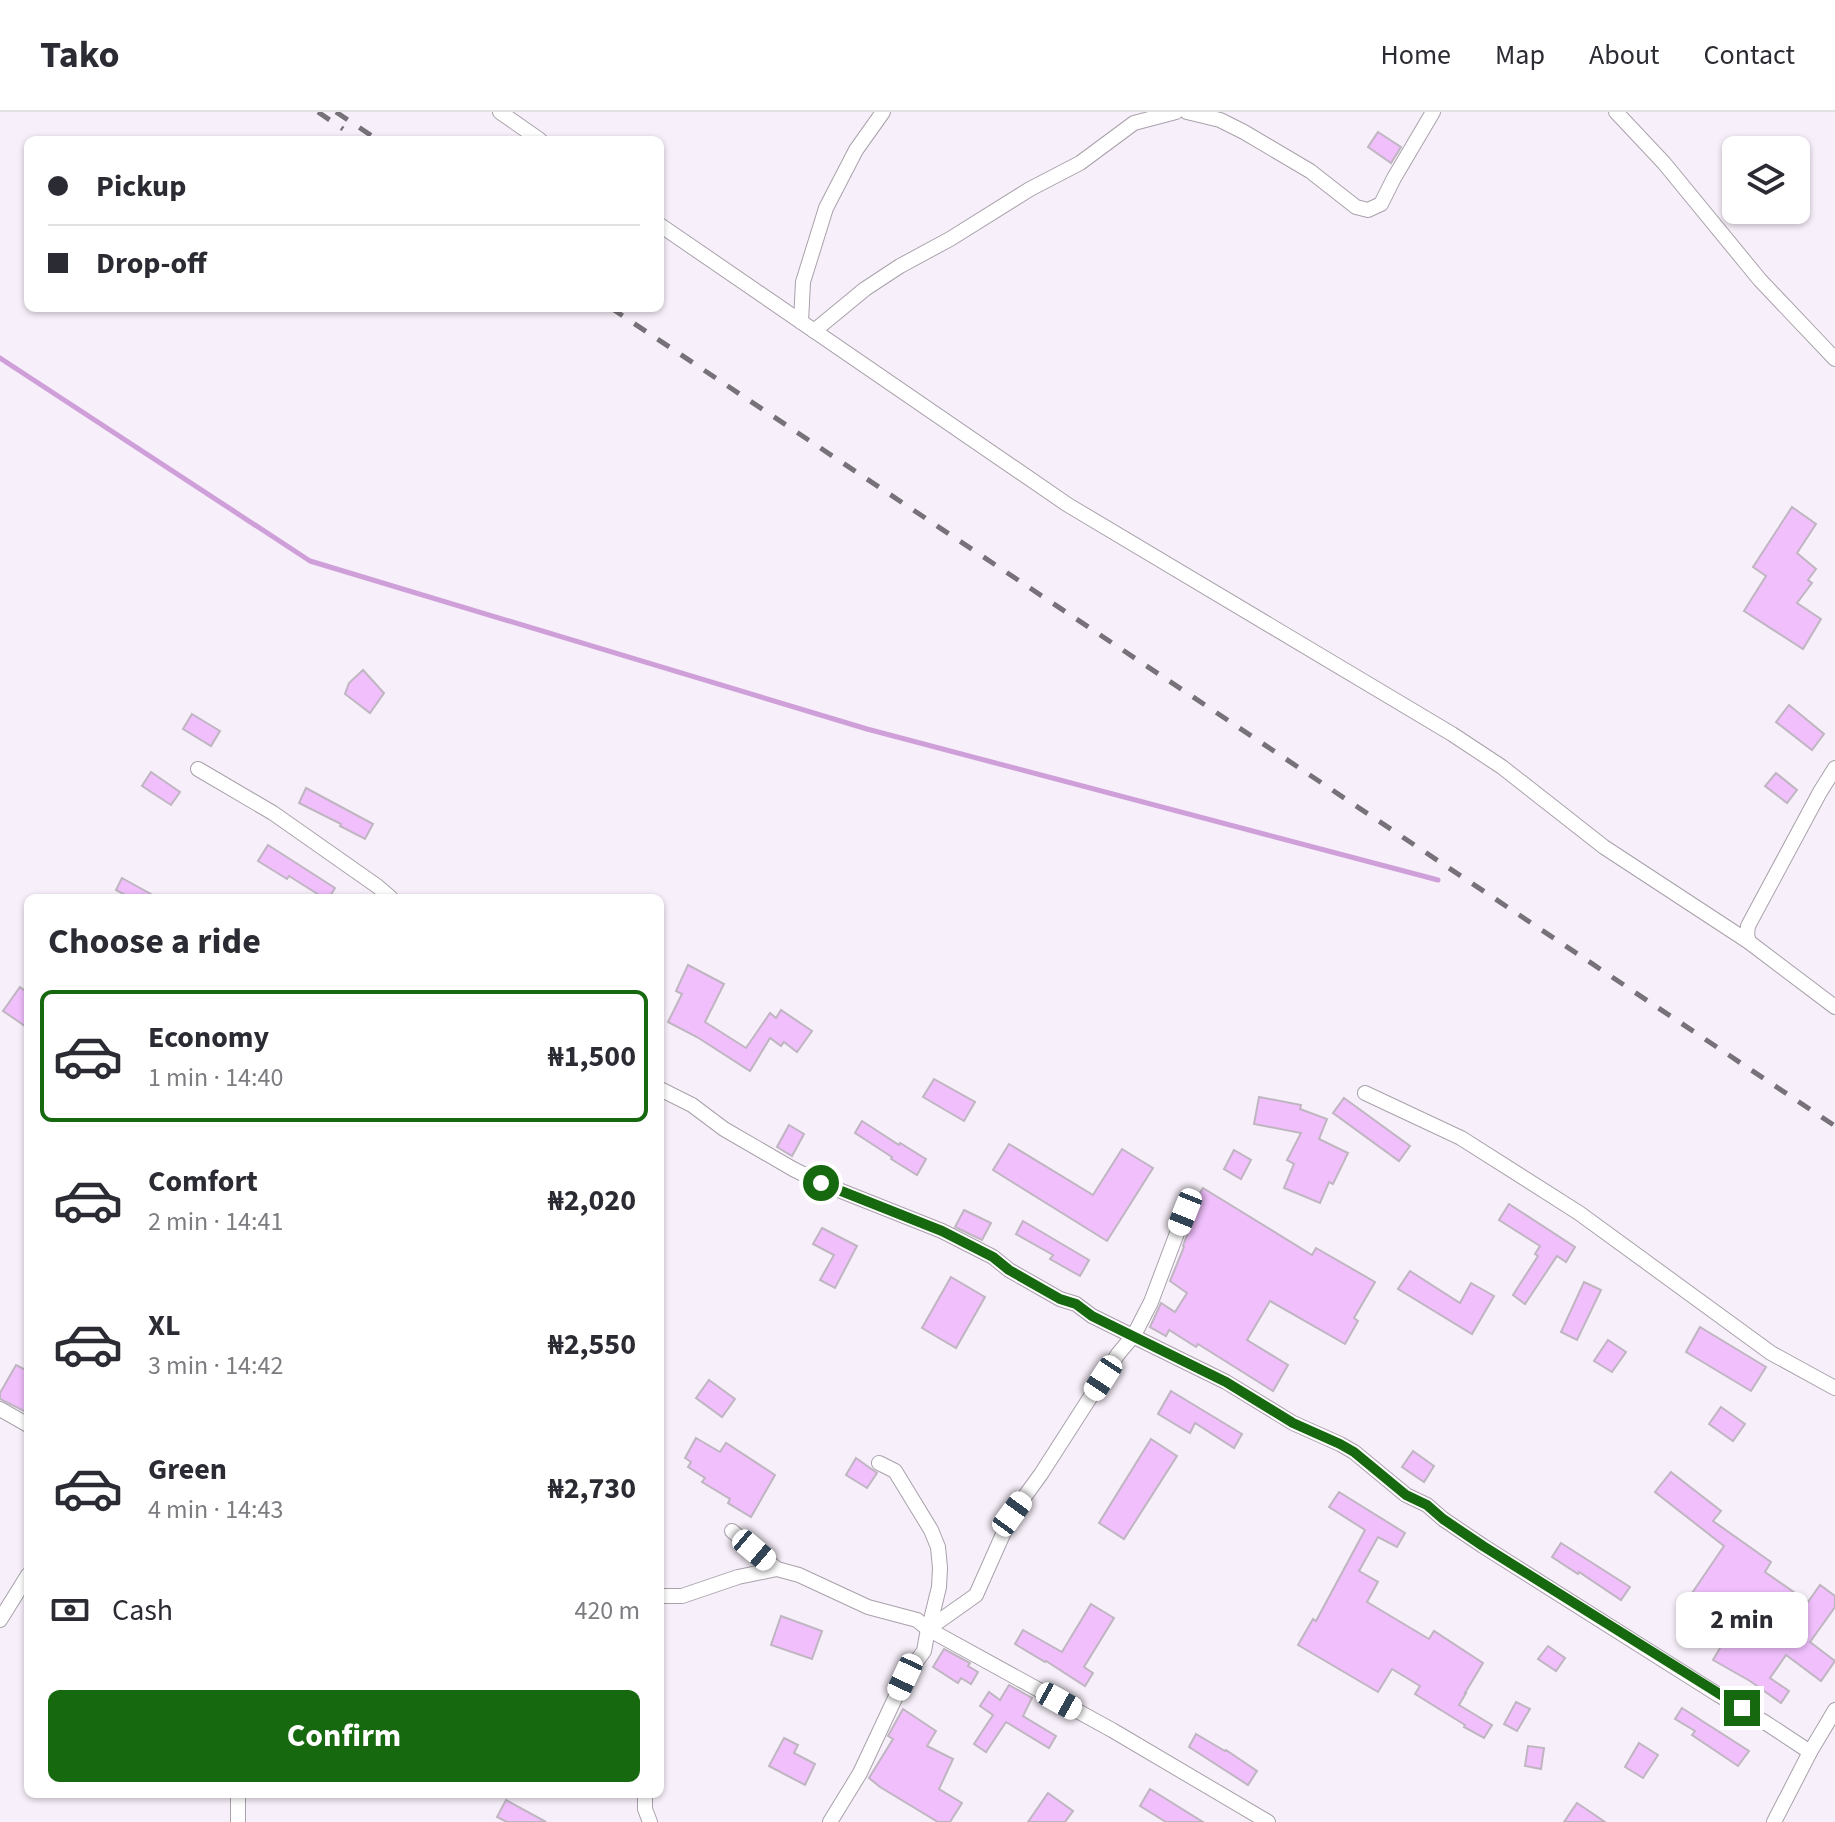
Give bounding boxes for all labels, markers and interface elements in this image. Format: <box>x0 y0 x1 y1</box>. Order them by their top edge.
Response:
text: Tako <box>40 28 120 82</box>
text: Home <box>1380 35 1451 75</box>
text: Map <box>1495 35 1545 75</box>
text: About <box>1589 35 1660 75</box>
text: Contact <box>1704 35 1795 75</box>
map controls <box>1722 136 1810 224</box>
button: layers <box>1722 136 1810 224</box>
text: Pickup <box>96 165 186 208</box>
text: Drop-off <box>96 242 207 285</box>
text: Choose a ride <box>48 916 261 967</box>
text: Economy <box>148 1016 269 1059</box>
icon: car <box>52 1020 124 1092</box>
text: ₦1,500 <box>548 1035 636 1078</box>
text: 1 min · 14:40 <box>148 1059 283 1096</box>
text: Comfort <box>148 1160 258 1203</box>
icon: car <box>52 1164 124 1236</box>
route start <box>803 1165 839 1201</box>
text: ₦2,020 <box>548 1179 636 1222</box>
car <box>1165 1185 1205 1239</box>
text: 2 min · 14:41 <box>148 1203 283 1240</box>
text: XL <box>148 1304 181 1347</box>
icon: car <box>52 1308 124 1380</box>
text: ₦2,550 <box>548 1323 636 1366</box>
text: 3 min · 14:42 <box>148 1347 283 1384</box>
car <box>1080 1351 1126 1405</box>
text: Green <box>148 1448 227 1491</box>
icon: car <box>52 1452 124 1524</box>
text: ₦2,730 <box>548 1467 636 1510</box>
car <box>988 1488 1036 1540</box>
text: 4 min · 14:43 <box>148 1491 283 1528</box>
car <box>728 1525 780 1575</box>
icon: cash <box>48 1588 92 1632</box>
text: Cash <box>112 1589 173 1632</box>
text: 420 m <box>574 1592 640 1629</box>
callout: 2 min <box>1676 1592 1808 1648</box>
text: 2 min <box>1710 1601 1774 1638</box>
car <box>884 1650 926 1704</box>
car <box>1032 1679 1086 1723</box>
button: Confirm <box>48 1690 640 1782</box>
route end <box>1724 1690 1760 1726</box>

